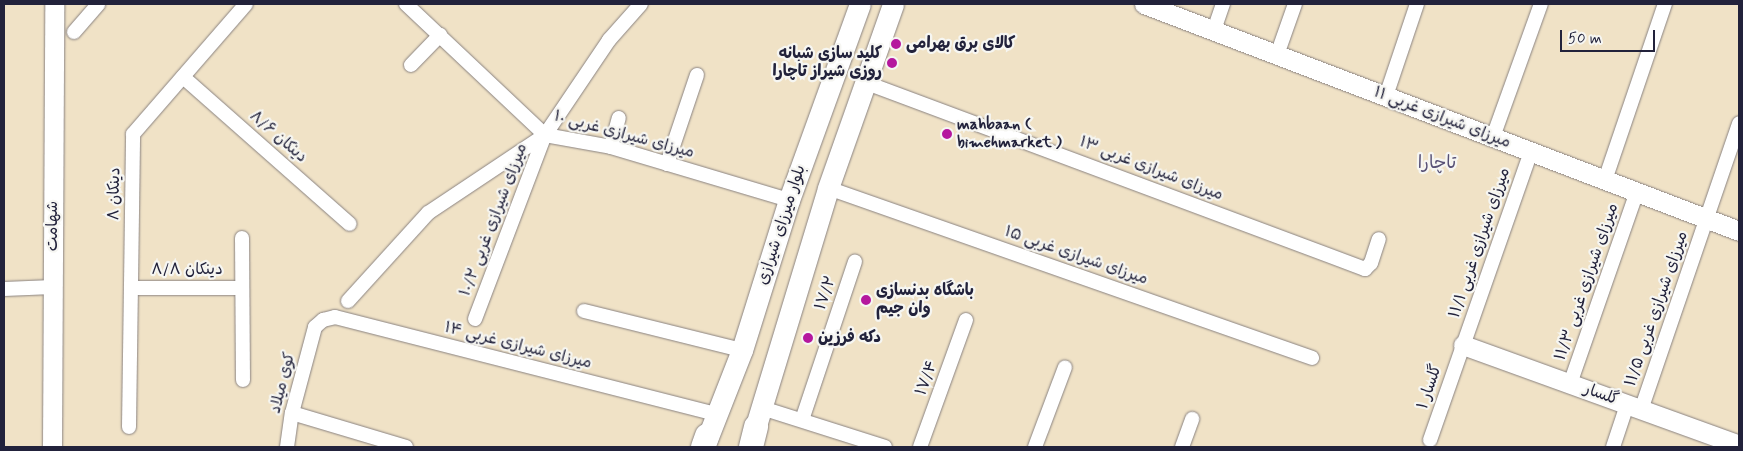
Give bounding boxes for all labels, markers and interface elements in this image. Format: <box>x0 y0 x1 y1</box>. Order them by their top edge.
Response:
scale bar <box>1563 20 1658 52</box>
text: 50 m <box>1568 29 1602 49</box>
place label: کالای برق بهرامی <box>906 34 1015 54</box>
marker: کالای برق بهرامی <box>890 38 902 50</box>
place label: کلید سازی شبانه روزی شیراز تاچارا <box>772 44 882 82</box>
marker: کلید سازی شبانه روزی شیراز تاچارا <box>886 57 898 69</box>
street label: میرزای شیرازی غربی ۱۱ <box>1371 83 1513 153</box>
street label: ۸/۶ دینکان <box>245 107 311 167</box>
street label: ۱۰ میرزای شیرازی غربی <box>552 107 696 163</box>
place label: mahbaan ( bimehmarket ) <box>957 115 1062 153</box>
marker: mahbaan ( bimehmarket ) <box>941 128 953 140</box>
street label: ۱۳ میرزای شیرازی غربی <box>1076 133 1226 205</box>
street label: ۱۰/۲ میرزای شیرازی غربی <box>456 141 532 299</box>
district label: تاچارا <box>1418 152 1456 174</box>
street label: بلوار میرزای شیرازی <box>754 163 810 287</box>
street label: میرزای شیرازی غربی ۱۱/۱ <box>1445 165 1515 321</box>
street label: ۸ دینکان <box>105 167 125 221</box>
street label: شهامت <box>43 201 63 251</box>
street label: میرزای شیرازی غربی ۱۱/۳ <box>1551 201 1623 363</box>
street label: ۱۵ میرزای شیرازی غربی <box>1002 222 1150 290</box>
street label: میرزای شیرازی غربی ۱۱/۵ <box>1621 229 1693 389</box>
street label: ۸/۸ دینکان <box>151 260 223 280</box>
street label: ۱۷/۲ <box>811 273 841 313</box>
place label: باشگاه بدنسازی وان جیم <box>876 281 974 319</box>
marker: باشگاه بدنسازی وان جیم <box>860 294 872 306</box>
street label: ۱۴ میرزای شیرازی غربی <box>442 318 594 374</box>
place label: دکه فرزین <box>818 328 881 348</box>
marker: دکه فرزین <box>802 332 814 344</box>
street label: کوی میلاد <box>266 350 300 416</box>
street label: ۱۷/۴ <box>912 358 942 398</box>
street label: گلسار ۱ <box>1413 362 1447 412</box>
street label: گلسار <box>1581 380 1621 410</box>

